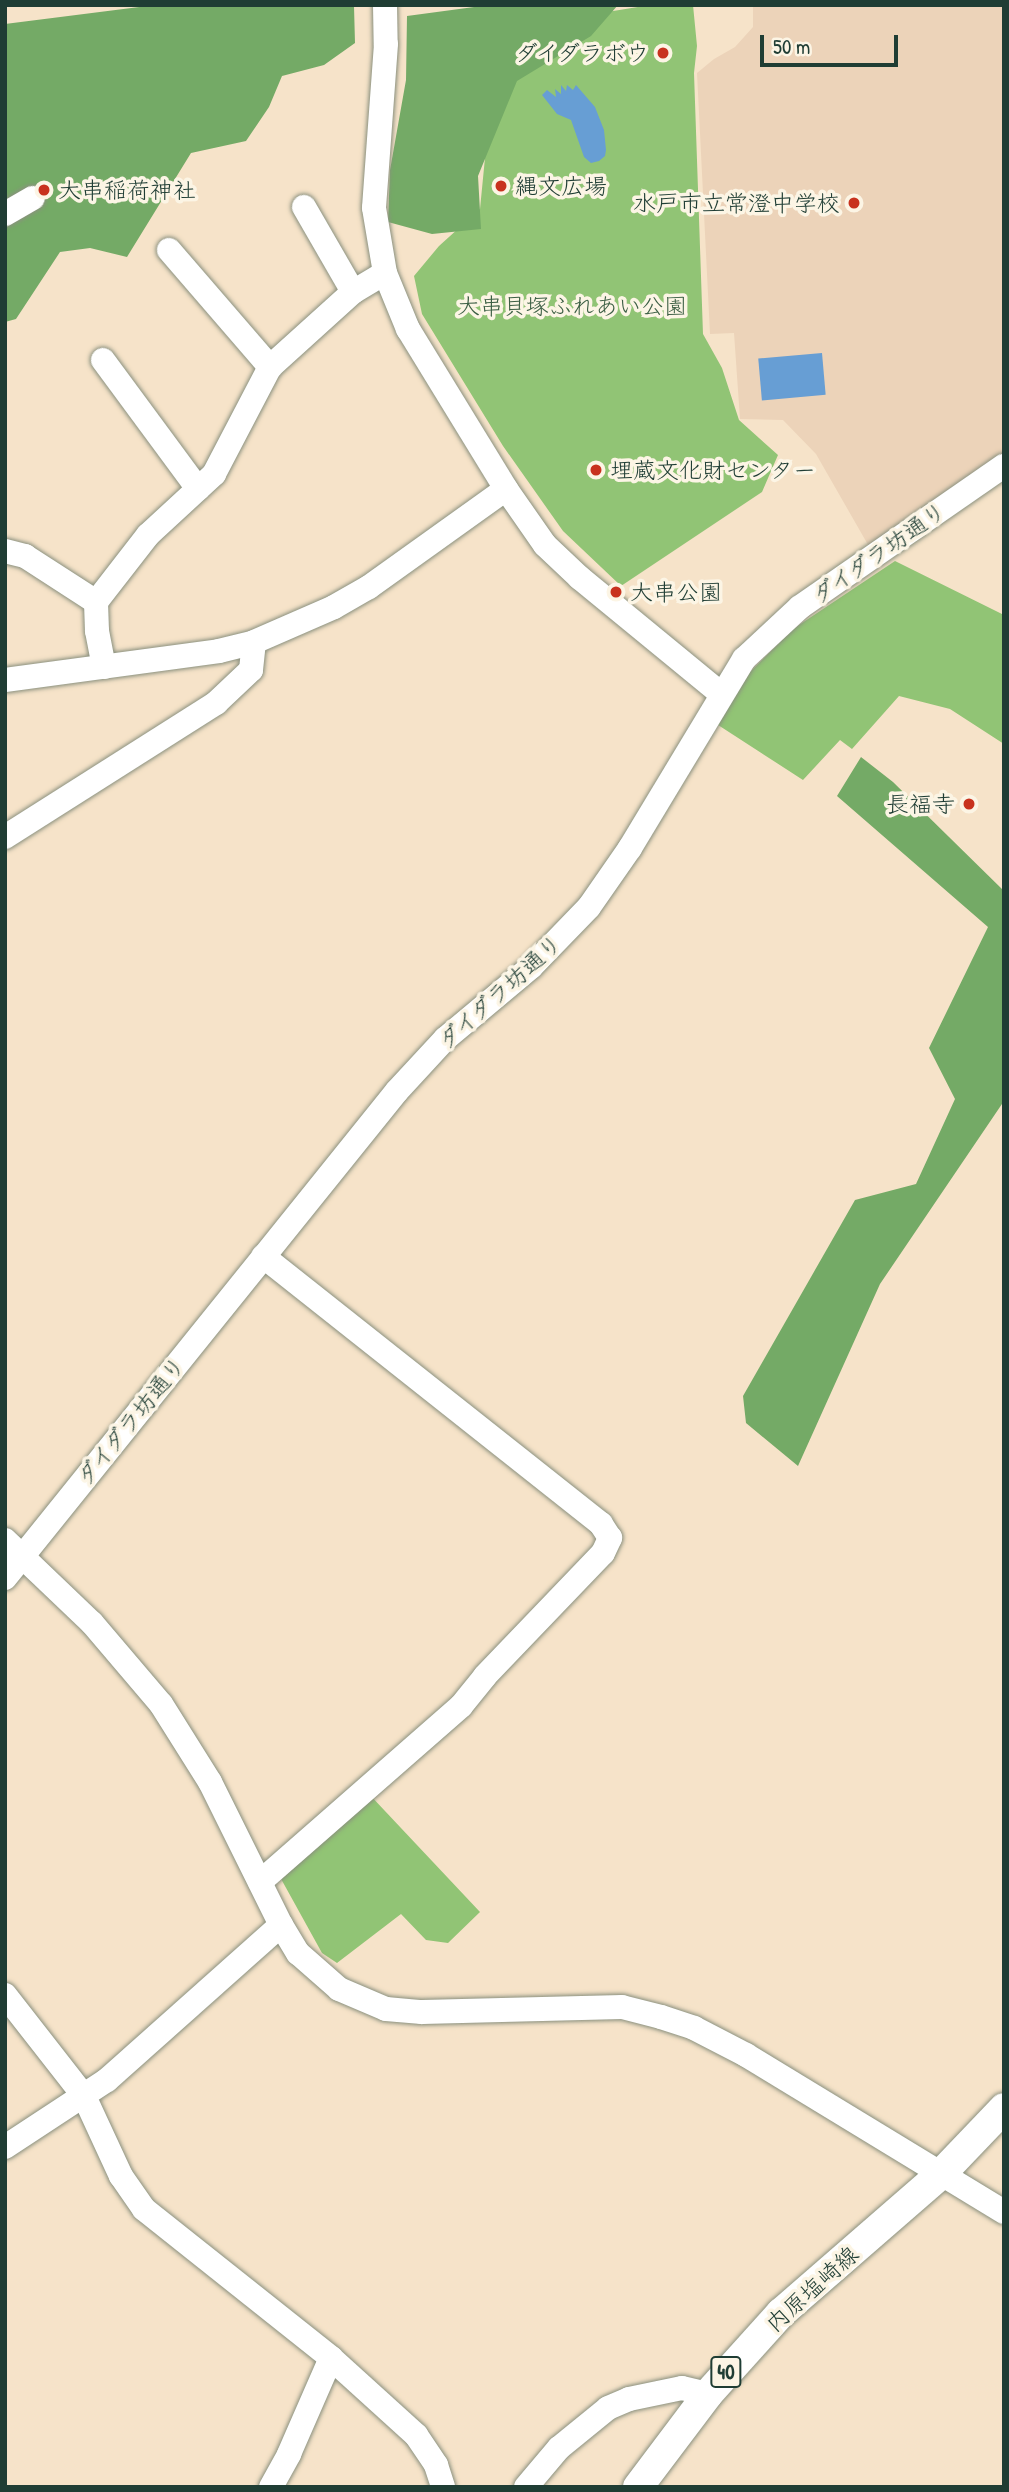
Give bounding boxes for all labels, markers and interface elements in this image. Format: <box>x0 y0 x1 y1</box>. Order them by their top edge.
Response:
scale bar <box>764 21 902 65</box>
text: 50 m <box>773 32 810 61</box>
place label: ダイダラボウ <box>511 39 649 67</box>
marker: ダイダラボウ <box>655 45 671 61</box>
place label: 縄文広場 <box>515 172 607 200</box>
place label: 大串稲荷神社 <box>58 176 196 204</box>
marker: 縄文広場 <box>493 178 509 194</box>
marker: 大串稲荷神社 <box>36 182 52 198</box>
place label: 水戸市立常澄中学校 <box>633 189 840 217</box>
marker: 水戸市立常澄中学校 <box>846 195 862 211</box>
park label: 大串貝塚ふれあい公園 <box>457 292 687 320</box>
place label: 埋蔵文化財センター <box>610 456 817 484</box>
marker: 埋蔵文化財センター <box>588 462 604 478</box>
street label: ダイダラ坊通り <box>805 496 953 610</box>
place label: 大串公園 <box>630 578 722 606</box>
marker: 大串公園 <box>608 584 624 600</box>
place label: 長福寺 <box>886 790 955 818</box>
marker: 長福寺 <box>961 796 977 812</box>
street label: ダイダラ坊通り <box>431 928 569 1056</box>
street label: ダイダラ坊通り <box>70 1350 192 1492</box>
street label: 内原塩崎線 <box>760 2240 864 2338</box>
road number: 40 <box>710 2354 742 2390</box>

